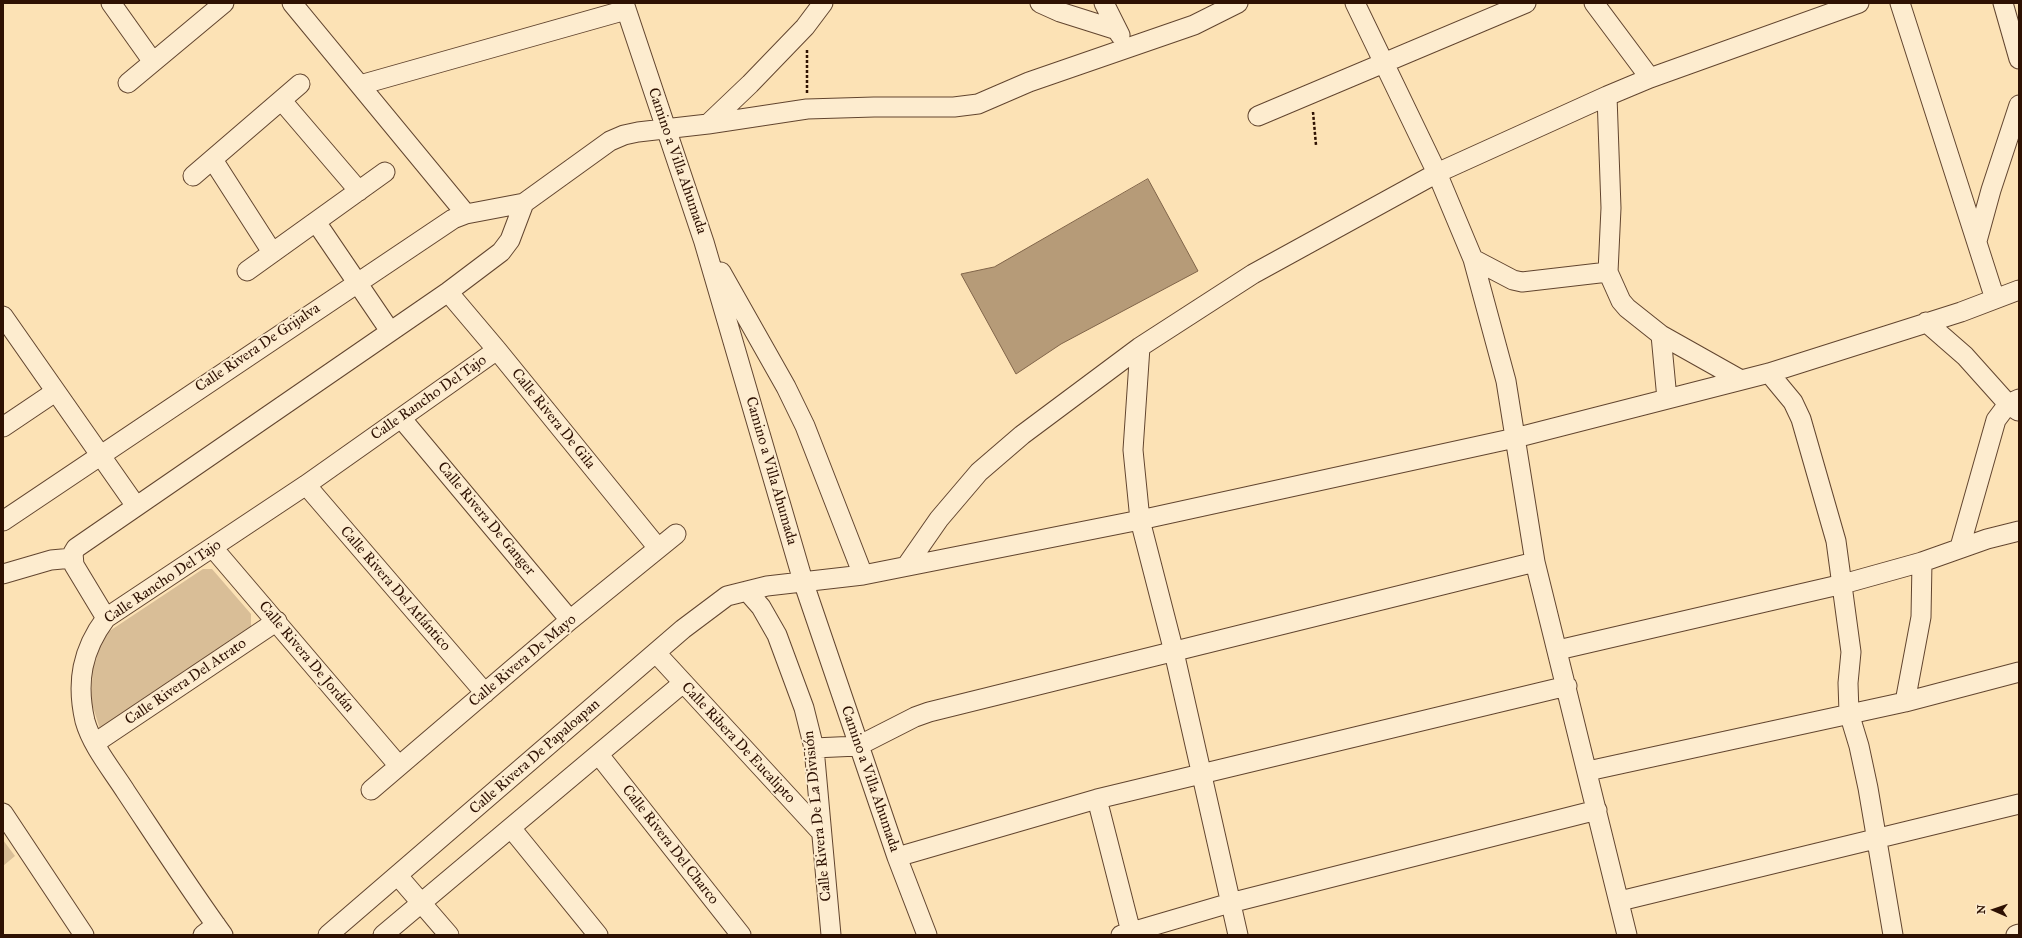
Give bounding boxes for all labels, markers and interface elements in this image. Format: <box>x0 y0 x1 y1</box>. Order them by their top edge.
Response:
street label: Camino a Villa Ahumada <box>644 86 710 236</box>
street label: Calle Rivera De Grijalva <box>192 300 324 396</box>
street label: Calle Rancho Del Tajo <box>368 351 490 445</box>
street label: Calle Rivera De Gila <box>507 365 599 473</box>
street label: Camino a Villa Ahumada <box>741 395 801 547</box>
street label: Calle Rivera De Ganger <box>433 459 539 579</box>
street label: Calle Rivera Del Atlántico <box>336 523 454 655</box>
street label: Calle Rancho Del Tajo <box>101 536 225 628</box>
street label: Calle Rivera De Jordán <box>254 598 358 716</box>
street label: Calle Rivera De Mayo <box>466 611 580 711</box>
street label: Calle Rivera Del Atrato <box>122 635 250 729</box>
street label: Calle Ribera De Eucalipto <box>677 679 799 807</box>
street label: Calle Rivera De Papaloapan <box>466 695 604 819</box>
street label: Camino a Villa Ahumada <box>837 704 903 854</box>
street label: Calle Rivera De La División <box>800 730 836 902</box>
street label: Calle Rivera Del Charco <box>618 782 722 908</box>
north arrow <box>1974 890 2014 930</box>
text: N <box>1975 905 1988 914</box>

